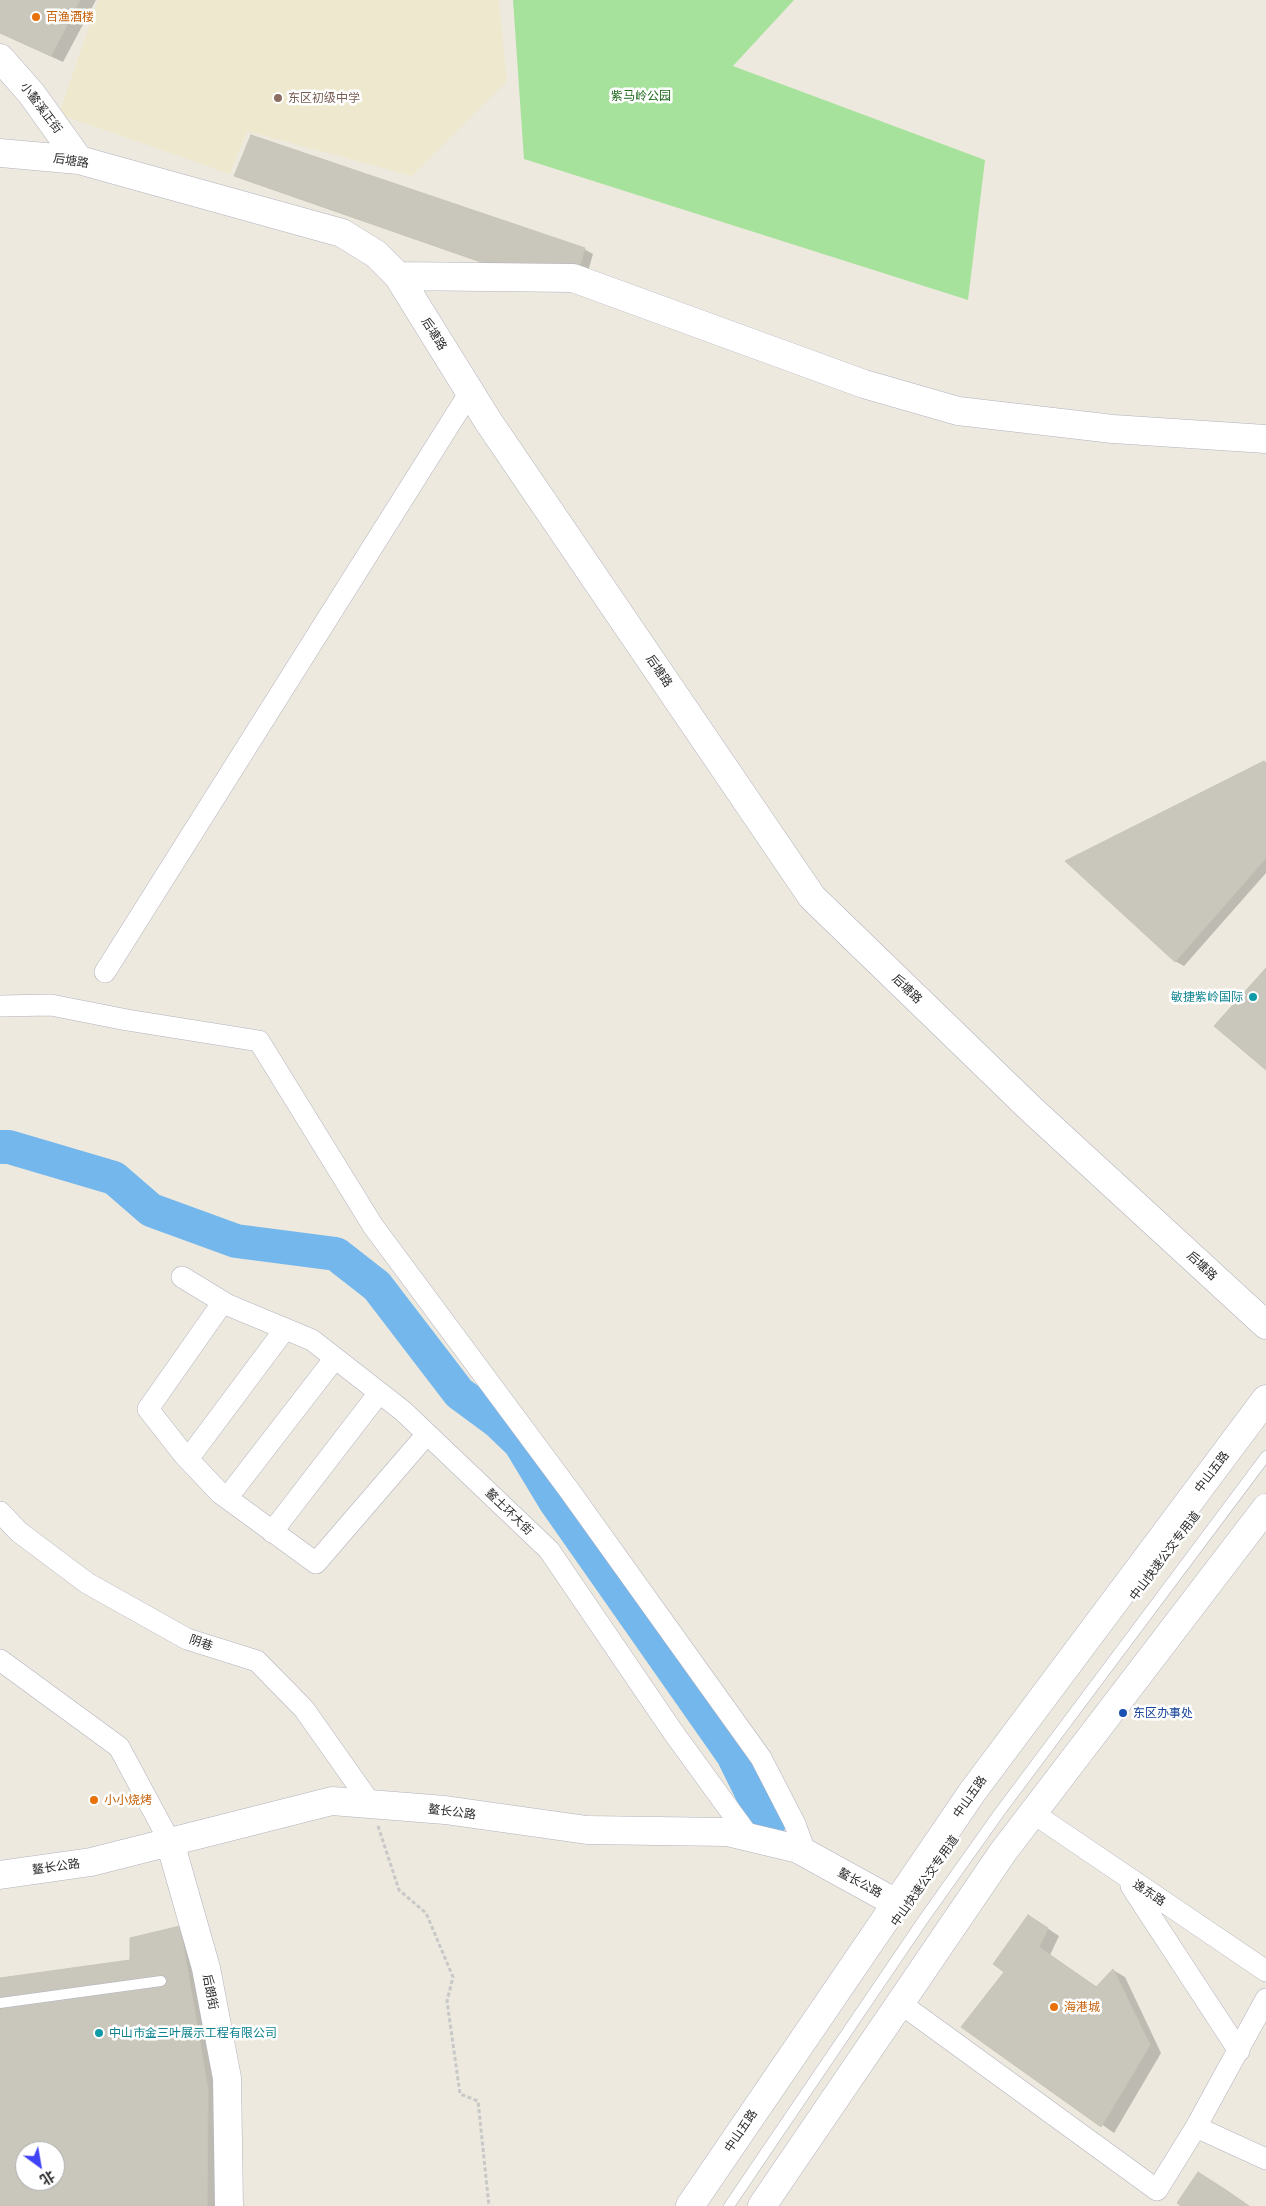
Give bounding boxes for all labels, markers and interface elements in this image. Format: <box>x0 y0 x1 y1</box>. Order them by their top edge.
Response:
place label: 百渔酒楼 <box>46 10 94 24</box>
marker: 百渔酒楼 <box>30 11 42 23</box>
street label: 小鳌溪正街 <box>17 80 65 136</box>
park label: 紫马岭公园 <box>611 89 671 103</box>
place label: 东区初级中学 <box>288 91 360 105</box>
marker: 东区初级中学 <box>272 92 284 104</box>
street label: 后塘路 <box>52 151 90 171</box>
street label: 后塘路 <box>418 315 450 353</box>
street label: 后塘路 <box>643 652 675 690</box>
street label: 后塘路 <box>889 971 925 1007</box>
place label: 敏捷紫岭国际 <box>1171 990 1243 1004</box>
marker: 敏捷紫岭国际 <box>1247 991 1259 1003</box>
street label: 后塘路 <box>1184 1248 1220 1284</box>
street label: 中山五路 <box>1192 1448 1232 1496</box>
street label: 鳌土环大街 <box>482 1486 536 1538</box>
street label: 中山快速公交专用道 <box>1127 1509 1203 1603</box>
street label: 阴巷 <box>187 1632 215 1654</box>
place label: 东区办事处 <box>1133 1706 1193 1720</box>
marker: 东区办事处 <box>1117 1707 1129 1719</box>
street label: 中山五路 <box>950 1773 990 1821</box>
place label: 小小烧烤 <box>104 1793 152 1807</box>
marker: 小小烧烤 <box>88 1794 100 1806</box>
street label: 鳌长公路 <box>427 1802 477 1822</box>
street label: 中山快速公交专用道 <box>888 1833 962 1929</box>
street label: 鳌长公路 <box>31 1857 81 1877</box>
street label: 鳌长公路 <box>835 1865 885 1901</box>
street label: 逸东路 <box>1130 1877 1168 1909</box>
street label: 后朗街 <box>199 1973 221 2011</box>
place label: 海港城 <box>1064 2000 1100 2014</box>
marker: 海港城 <box>1048 2001 1060 2013</box>
place label: 中山市金三叶展示工程有限公司 <box>109 2026 277 2040</box>
marker: 中山市金三叶展示工程有限公司 <box>93 2027 105 2039</box>
street label: 中山五路 <box>722 2107 760 2155</box>
north arrow <box>15 2141 65 2191</box>
text: 北 <box>37 2167 58 2188</box>

